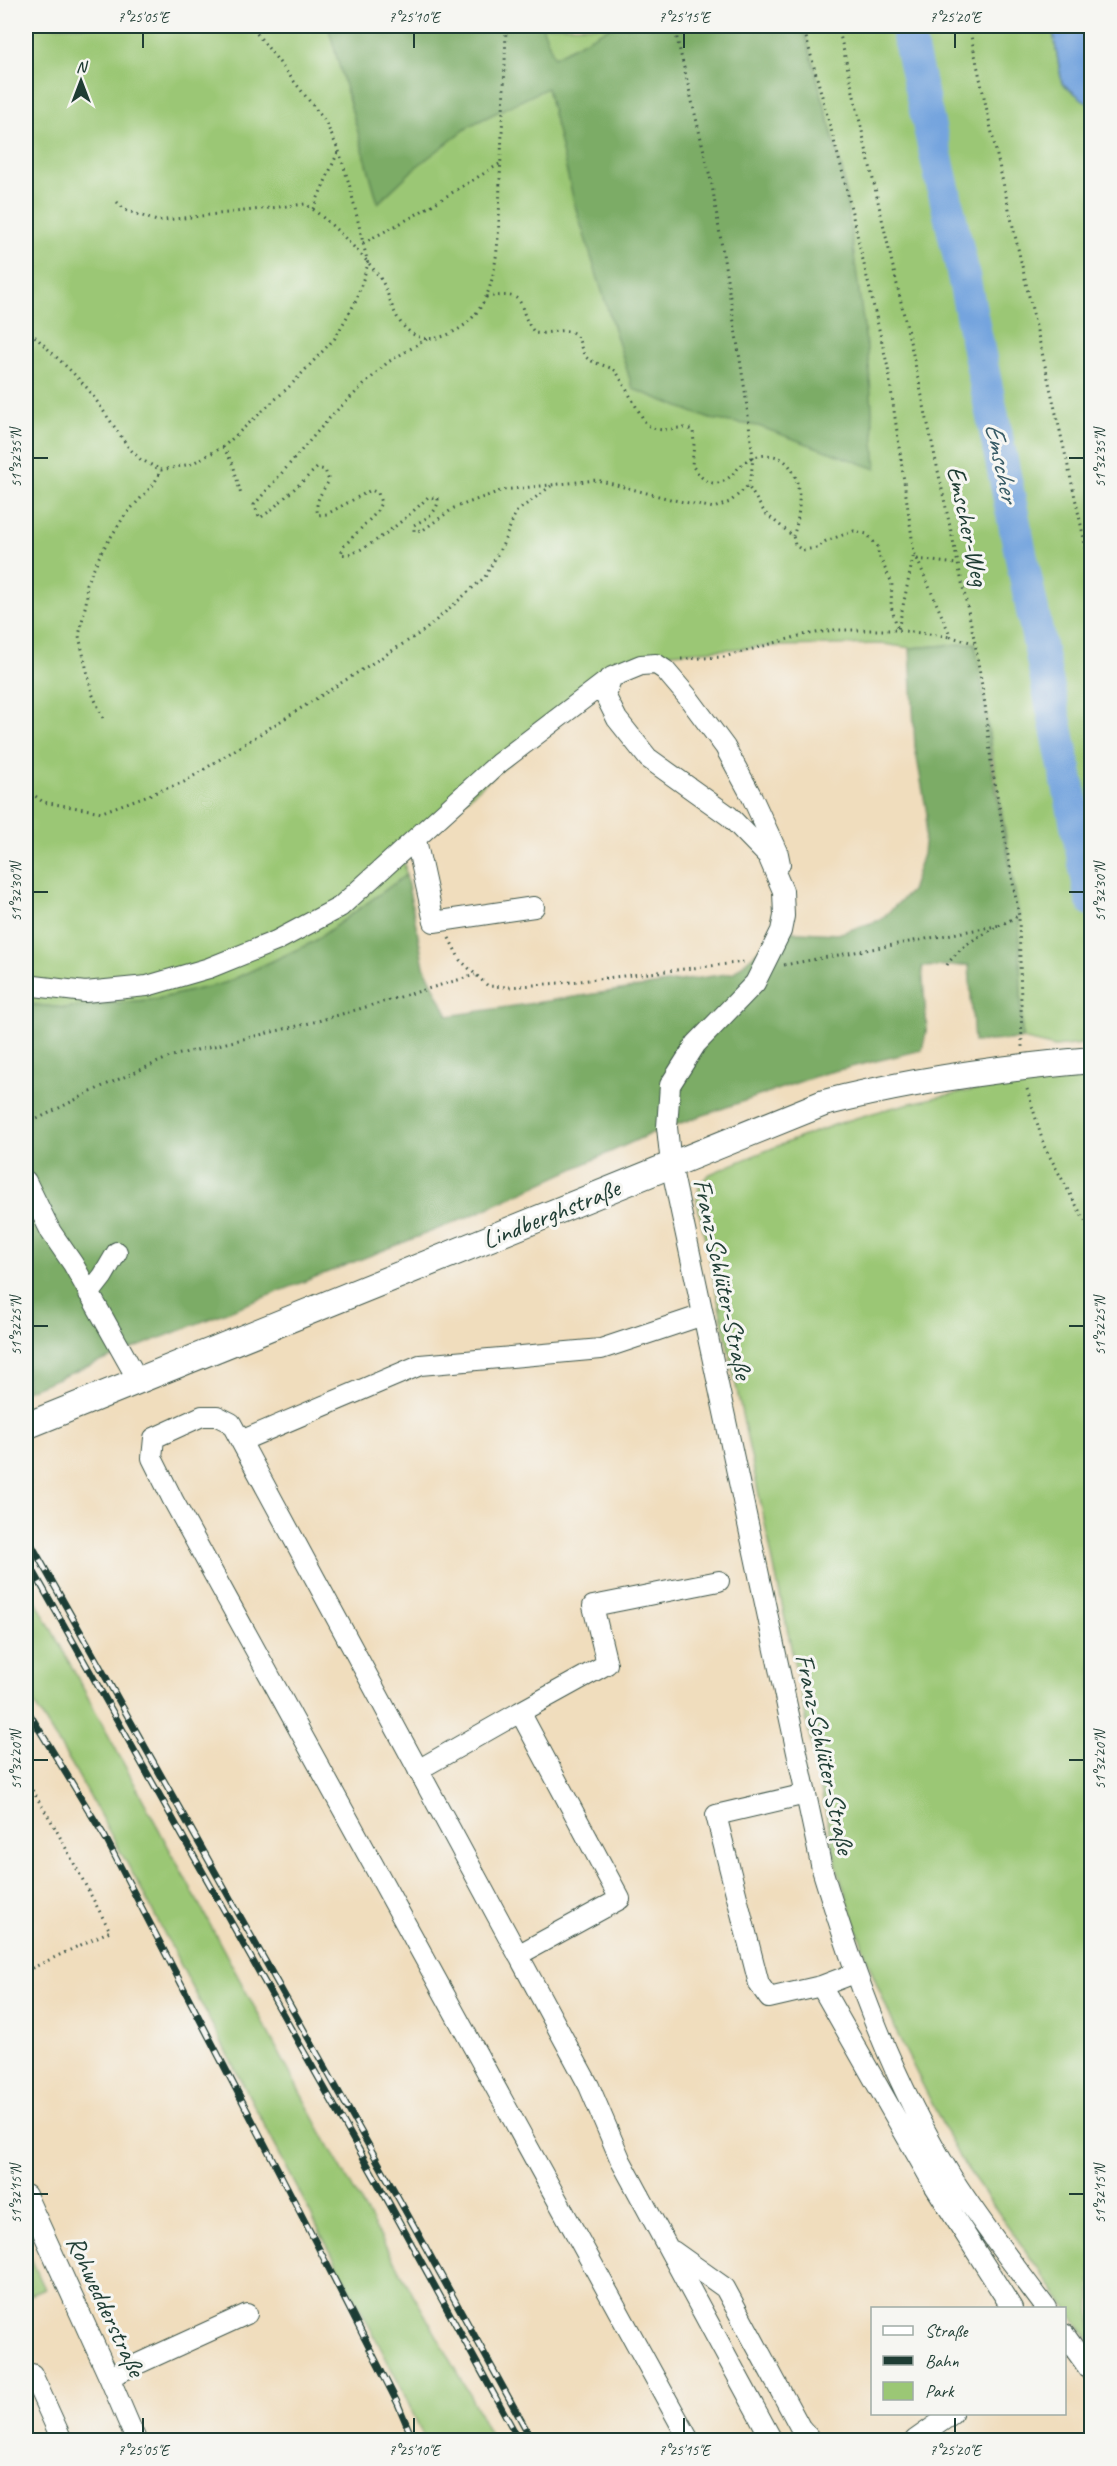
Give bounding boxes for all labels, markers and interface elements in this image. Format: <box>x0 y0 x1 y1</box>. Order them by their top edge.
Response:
text: 7°25'05"E <box>117 8 171 27</box>
text: 7°25'10"E <box>388 8 442 27</box>
text: 7°25'15"E <box>658 8 712 27</box>
text: 7°25'20"E <box>929 8 983 27</box>
north arrow <box>51 51 111 111</box>
text: N <box>76 57 89 77</box>
water label: Emscher <box>977 419 1028 509</box>
text: 51°32'35"N <box>7 425 26 488</box>
text: 51°32'35"N <box>1091 425 1110 488</box>
street label: Emscher-Weg <box>939 463 997 591</box>
text: 51°32'30"N <box>7 859 26 922</box>
text: 51°32'30"N <box>1091 859 1110 922</box>
street label: Lindberghstraße <box>477 1171 627 1257</box>
street label: Franz-Schlüter-Straße <box>686 1176 761 1385</box>
text: 51°32'25"N <box>7 1293 26 1356</box>
text: 51°32'25"N <box>1091 1293 1110 1356</box>
street label: Franz-Schlüter-Straße <box>788 1651 863 1860</box>
text: 51°32'20"N <box>7 1727 26 1790</box>
text: 51°32'20"N <box>1091 1727 1110 1790</box>
text: 51°32'15"N <box>7 2161 26 2224</box>
text: 51°32'15"N <box>1091 2161 1110 2224</box>
street label: Rohwedderstraße <box>59 2230 154 2384</box>
legend <box>871 2307 1066 2415</box>
text: Straße <box>925 2320 969 2342</box>
text: Bahn <box>925 2350 960 2372</box>
text: Park <box>925 2380 955 2402</box>
text: 7°25'05"E <box>117 2441 171 2460</box>
text: 7°25'10"E <box>388 2441 442 2460</box>
text: 7°25'15"E <box>658 2441 712 2460</box>
text: 7°25'20"E <box>929 2441 983 2460</box>

